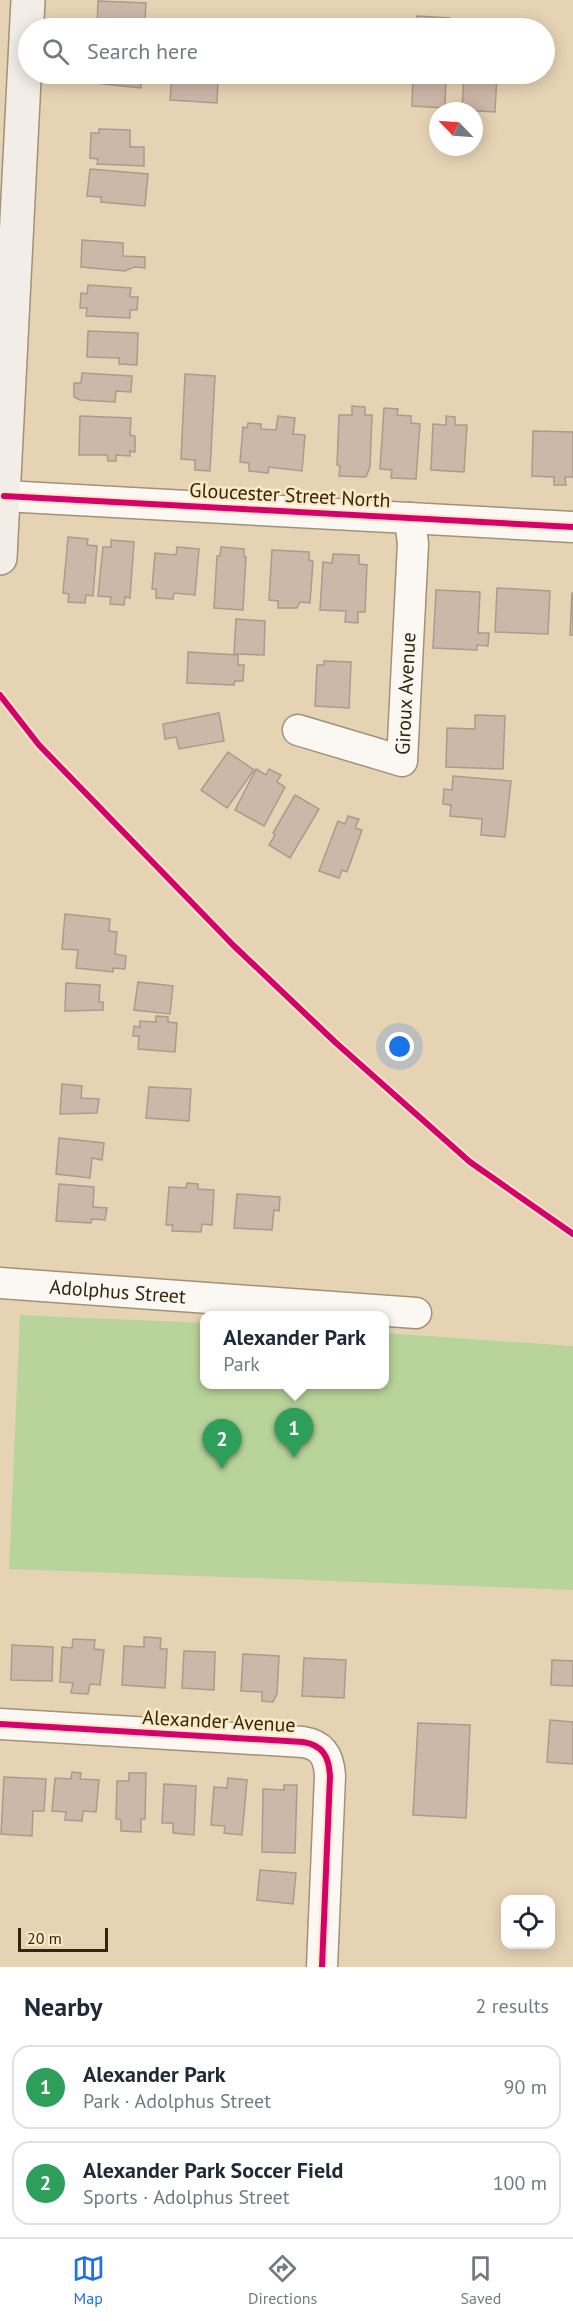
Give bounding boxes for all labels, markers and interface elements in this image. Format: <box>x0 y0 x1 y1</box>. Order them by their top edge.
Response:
search box <box>18 18 555 84</box>
icon: search <box>39 35 72 68</box>
text: Search here <box>87 37 198 65</box>
north arrow <box>429 102 483 156</box>
street label: Gloucester Street North <box>189 477 391 513</box>
street label: Giroux Avenue <box>389 632 422 756</box>
your location <box>385 1032 414 1061</box>
street label: Adolphus Street <box>49 1274 187 1309</box>
popup <box>200 1311 389 1389</box>
text: Alexander Park <box>223 1323 366 1351</box>
text: Park <box>223 1351 260 1377</box>
pin: 1 <box>274 1408 314 1458</box>
pin: 2 <box>202 1420 242 1469</box>
street label: Alexander Avenue <box>142 1704 296 1738</box>
map controls <box>501 1895 555 1949</box>
button: locate <box>501 1895 555 1949</box>
scale bar <box>18 1925 108 1952</box>
text: 20 m <box>27 1928 62 1948</box>
text: Nearby <box>24 1990 102 2023</box>
text: 2 results <box>476 1993 549 2019</box>
text: Alexander Park <box>83 2060 226 2088</box>
text: 1 <box>40 2074 51 2100</box>
text: 90 m <box>504 2074 547 2100</box>
text: Park · Adolphus Street <box>83 2088 271 2114</box>
text: Alexander Park Soccer Field <box>83 2156 343 2184</box>
text: 2 <box>40 2170 51 2196</box>
text: 100 m <box>493 2170 547 2196</box>
text: Sports · Adolphus Street <box>83 2184 290 2210</box>
tab: Map <box>72 2252 105 2308</box>
tab: Directions <box>248 2252 317 2308</box>
tab: Saved <box>461 2252 501 2308</box>

